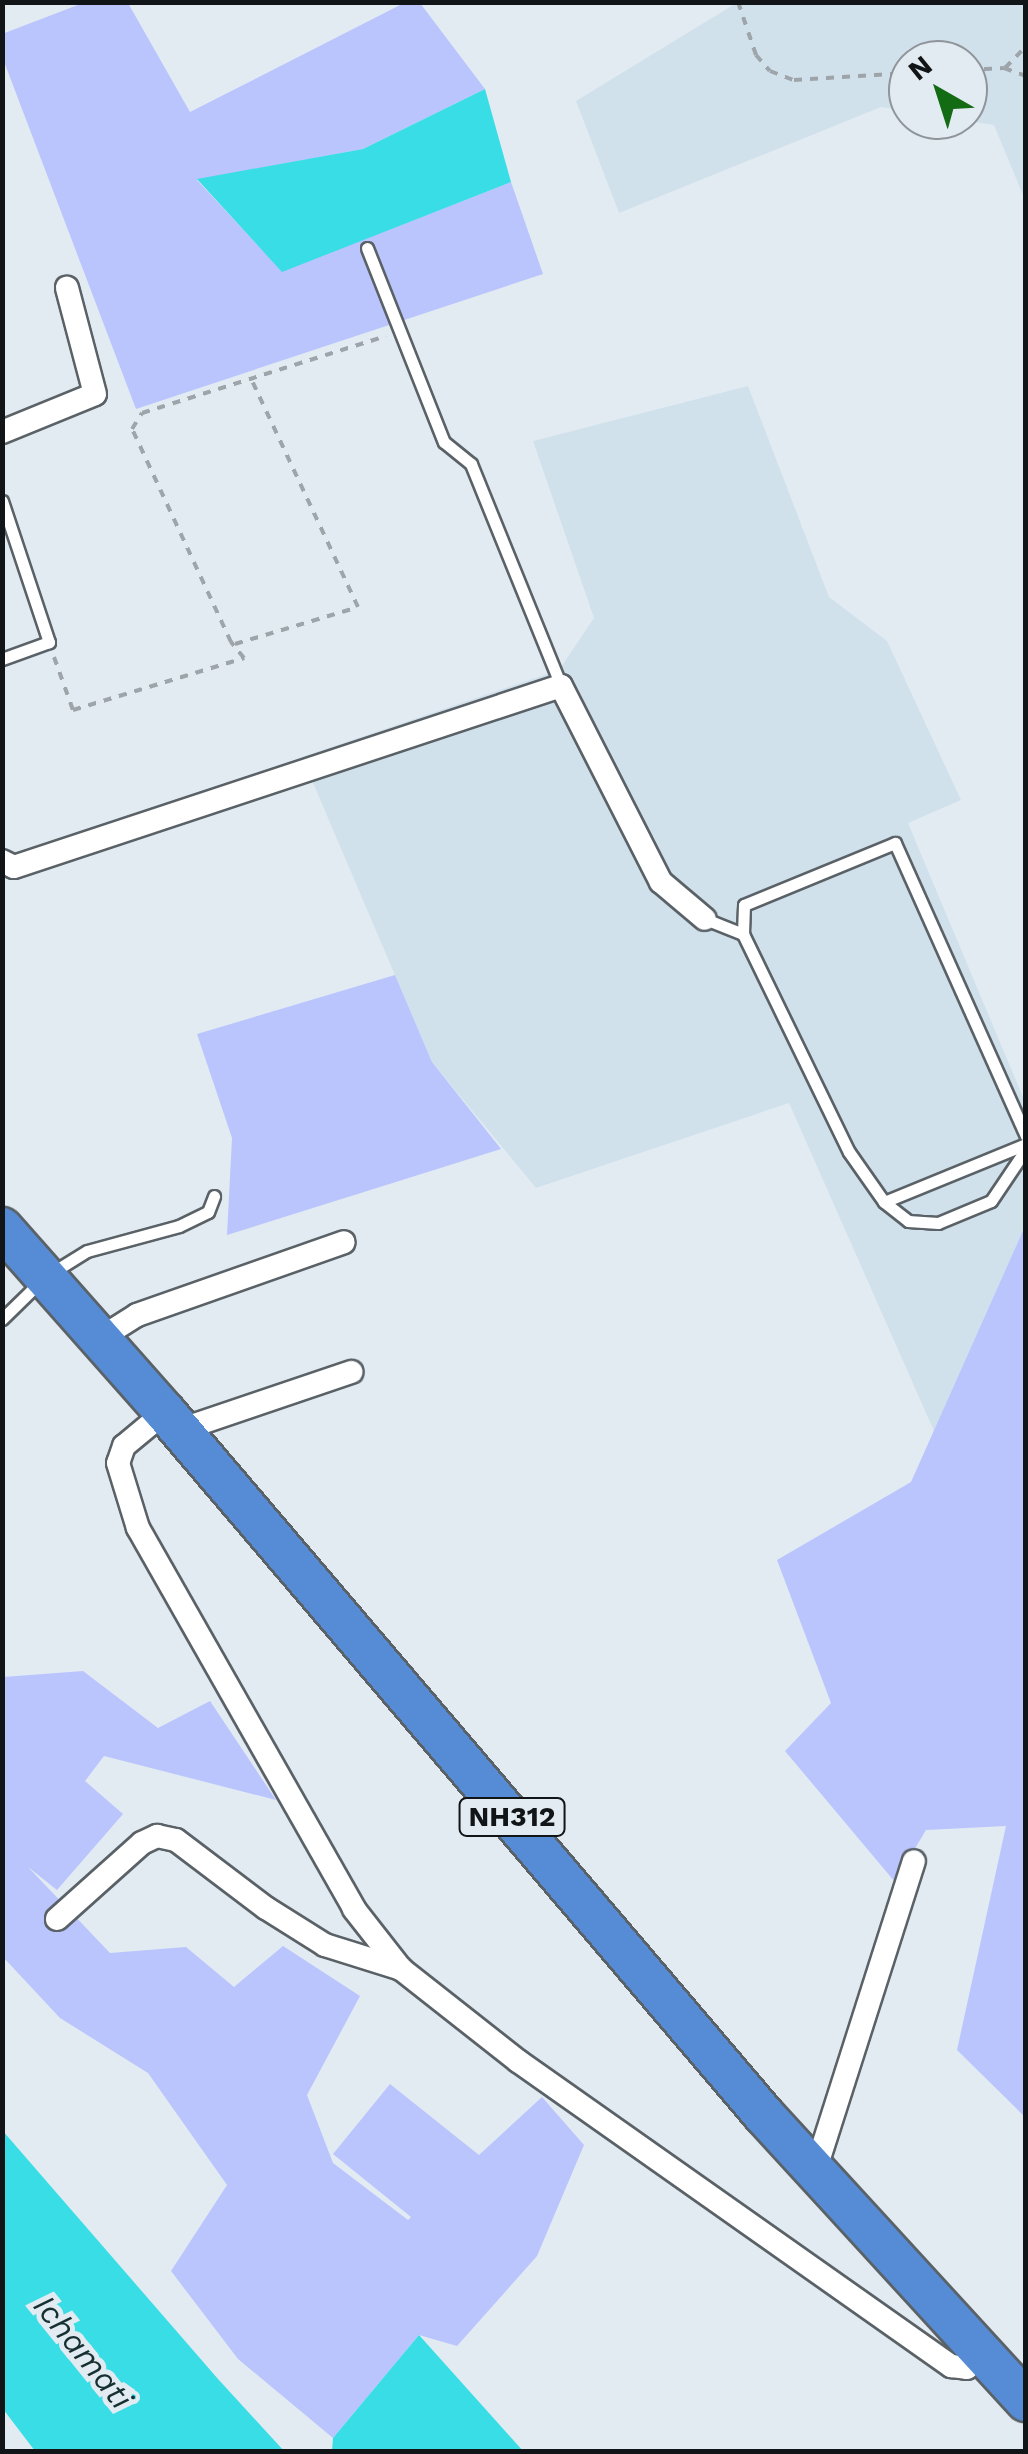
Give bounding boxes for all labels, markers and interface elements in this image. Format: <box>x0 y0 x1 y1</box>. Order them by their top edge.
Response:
north arrow <box>888 40 988 140</box>
text: N <box>902 48 939 87</box>
road number: NH312 <box>457 1794 567 1840</box>
water label: Ichamati <box>25 2287 141 2417</box>

